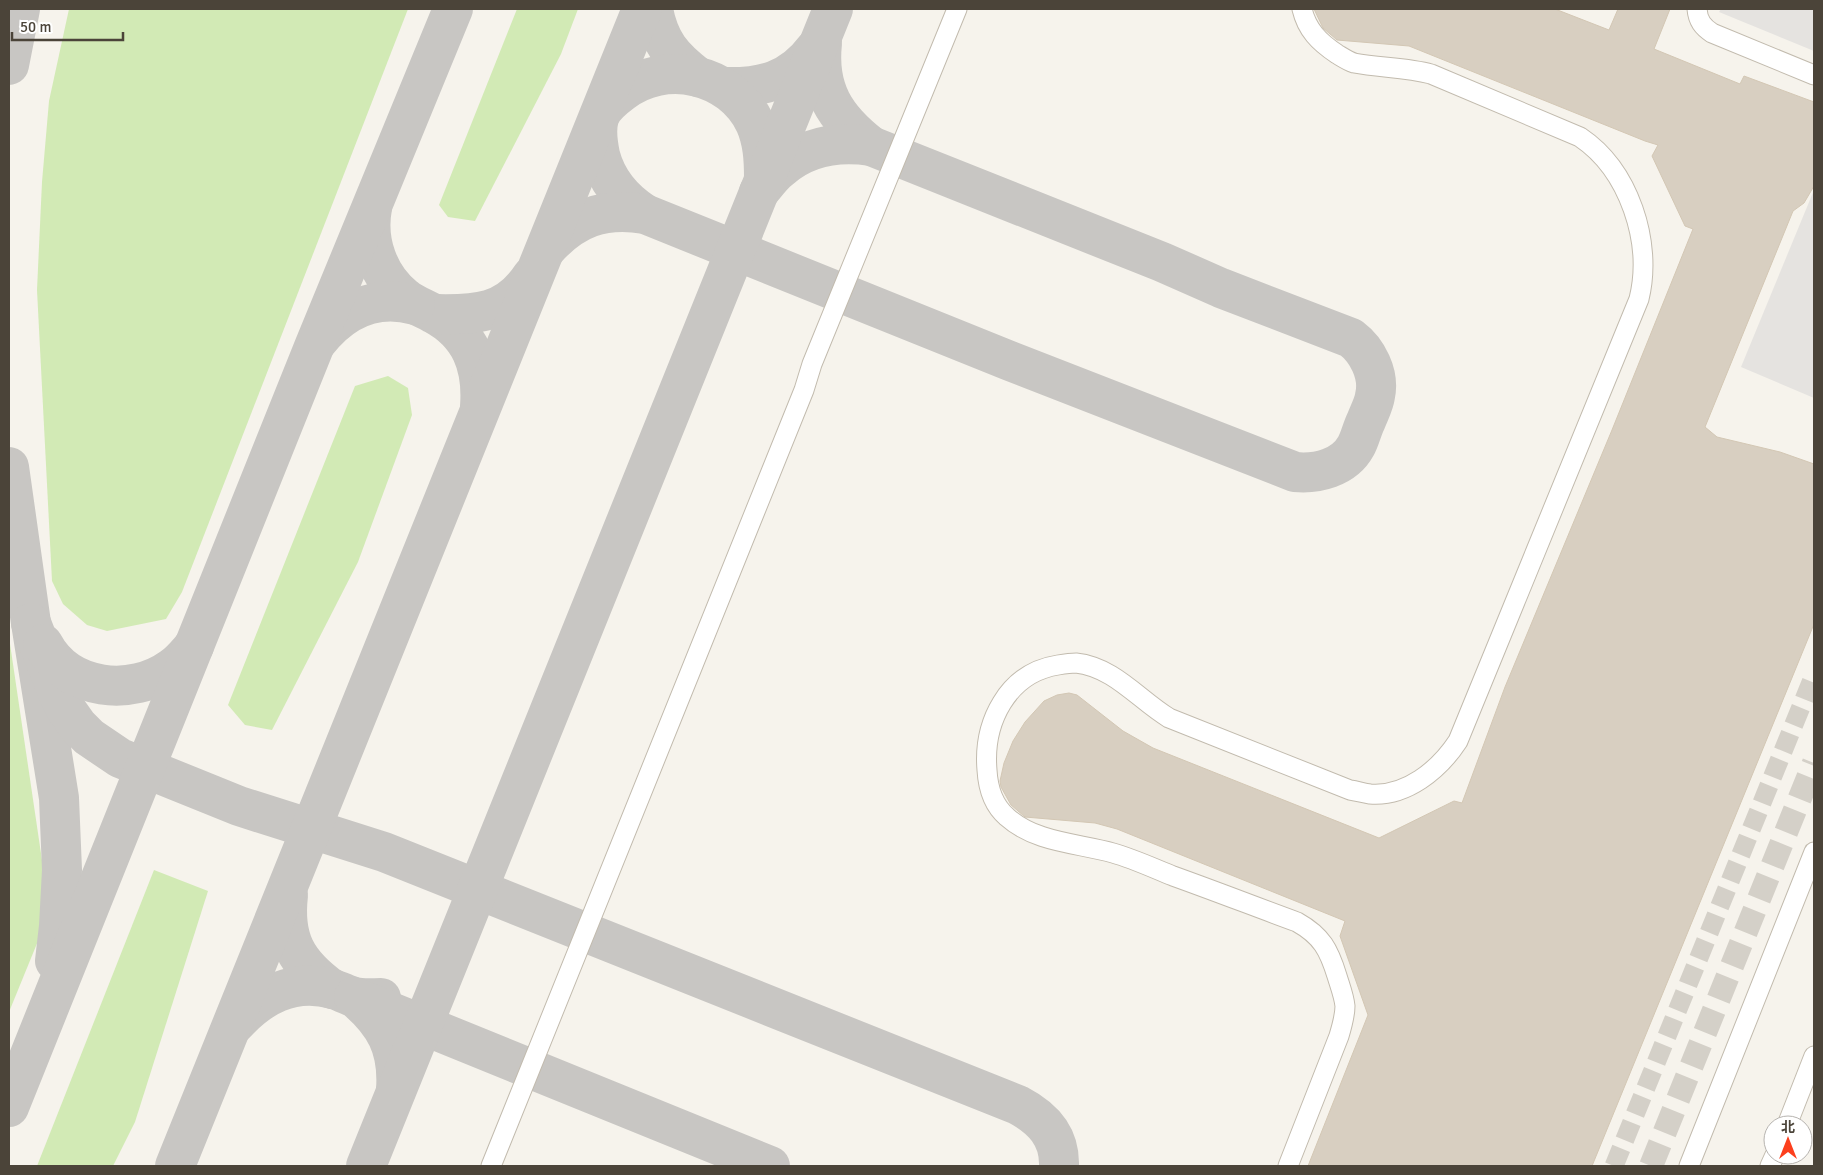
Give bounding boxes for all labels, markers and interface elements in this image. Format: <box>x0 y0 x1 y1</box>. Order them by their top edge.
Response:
scale bar <box>12 10 124 42</box>
text: 50 m <box>20 18 51 36</box>
north arrow <box>1763 1115 1813 1165</box>
text: 北 <box>1781 1119 1795 1136</box>

